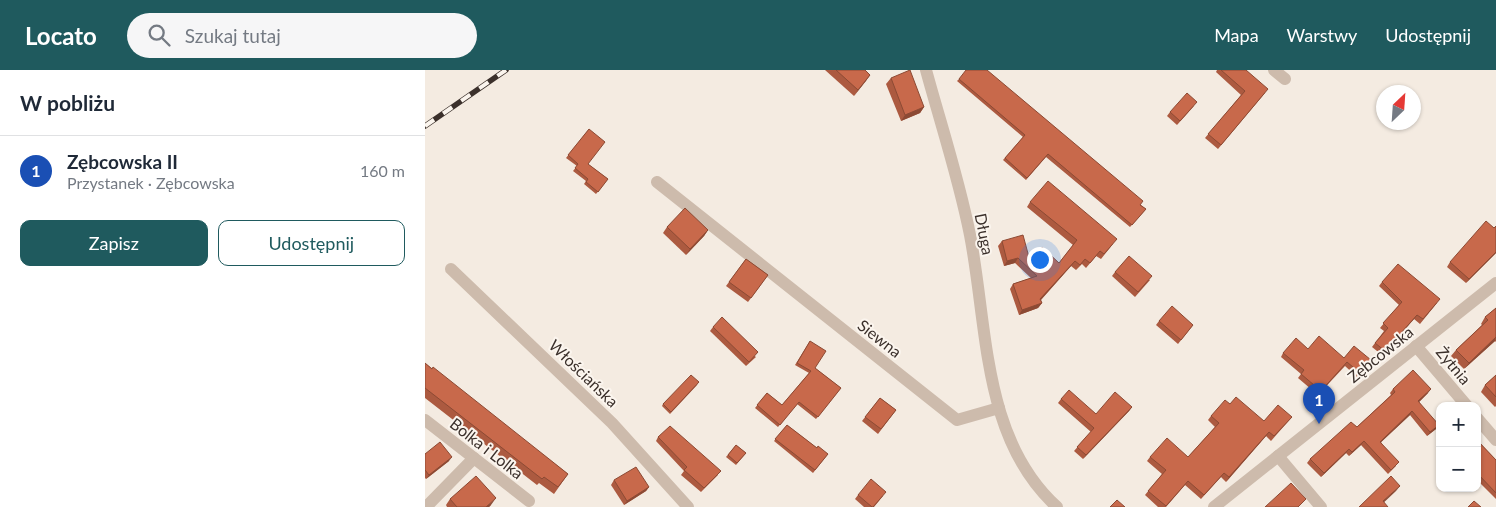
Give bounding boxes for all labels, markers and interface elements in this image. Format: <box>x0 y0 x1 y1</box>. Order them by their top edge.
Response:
search box <box>127 13 477 58</box>
text: Locato <box>25 21 97 50</box>
icon: search <box>145 21 173 49</box>
text: Szukaj tutaj <box>185 24 281 47</box>
text: Mapa <box>1214 24 1259 46</box>
text: Warstwy <box>1287 24 1357 46</box>
text: Udostępnij <box>1385 24 1471 46</box>
north arrow <box>1376 85 1421 130</box>
text: W pobliżu <box>20 90 115 115</box>
text: Zębcowska II <box>67 150 178 173</box>
text: 1 <box>31 161 41 180</box>
text: 160 m <box>360 161 405 180</box>
text: Przystanek · Zębcowska <box>67 173 235 192</box>
street label: Długa <box>972 211 998 257</box>
button: Zapisz <box>20 220 208 266</box>
button: Udostępnij <box>218 220 405 266</box>
your location <box>1027 247 1053 273</box>
street label: Siewna <box>854 315 906 361</box>
street label: Zębcowska <box>1343 322 1417 386</box>
street label: Włościańska <box>545 335 623 411</box>
street label: Żytnia <box>1433 342 1475 388</box>
pin: 1 <box>1303 383 1335 424</box>
map controls <box>1436 402 1481 492</box>
button: + <box>1436 402 1481 447</box>
street label: Bolka i Lolka <box>447 414 527 482</box>
button: − <box>1436 447 1481 492</box>

